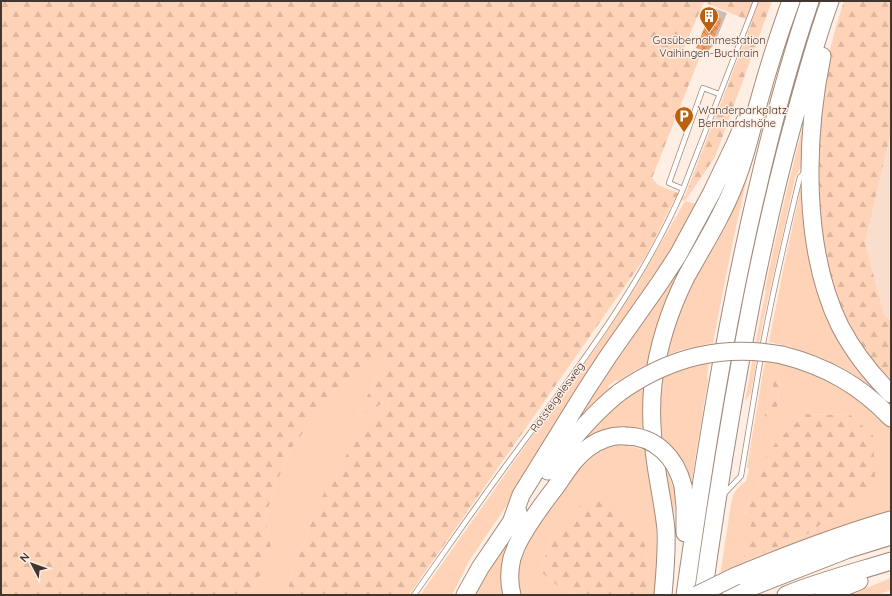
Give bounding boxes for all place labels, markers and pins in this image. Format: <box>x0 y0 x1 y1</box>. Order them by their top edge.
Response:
building icon: Gasübernahmestation Vaihingen-Buchrain <box>698 5 720 33</box>
place label: Gasübernahmestation Vaihingen-Buchrain <box>652 33 766 60</box>
place label: Wanderparkplatz Bernhardshöhe <box>698 103 787 130</box>
parking icon: Wanderparkplatz Bernhardshöhe <box>673 105 695 133</box>

